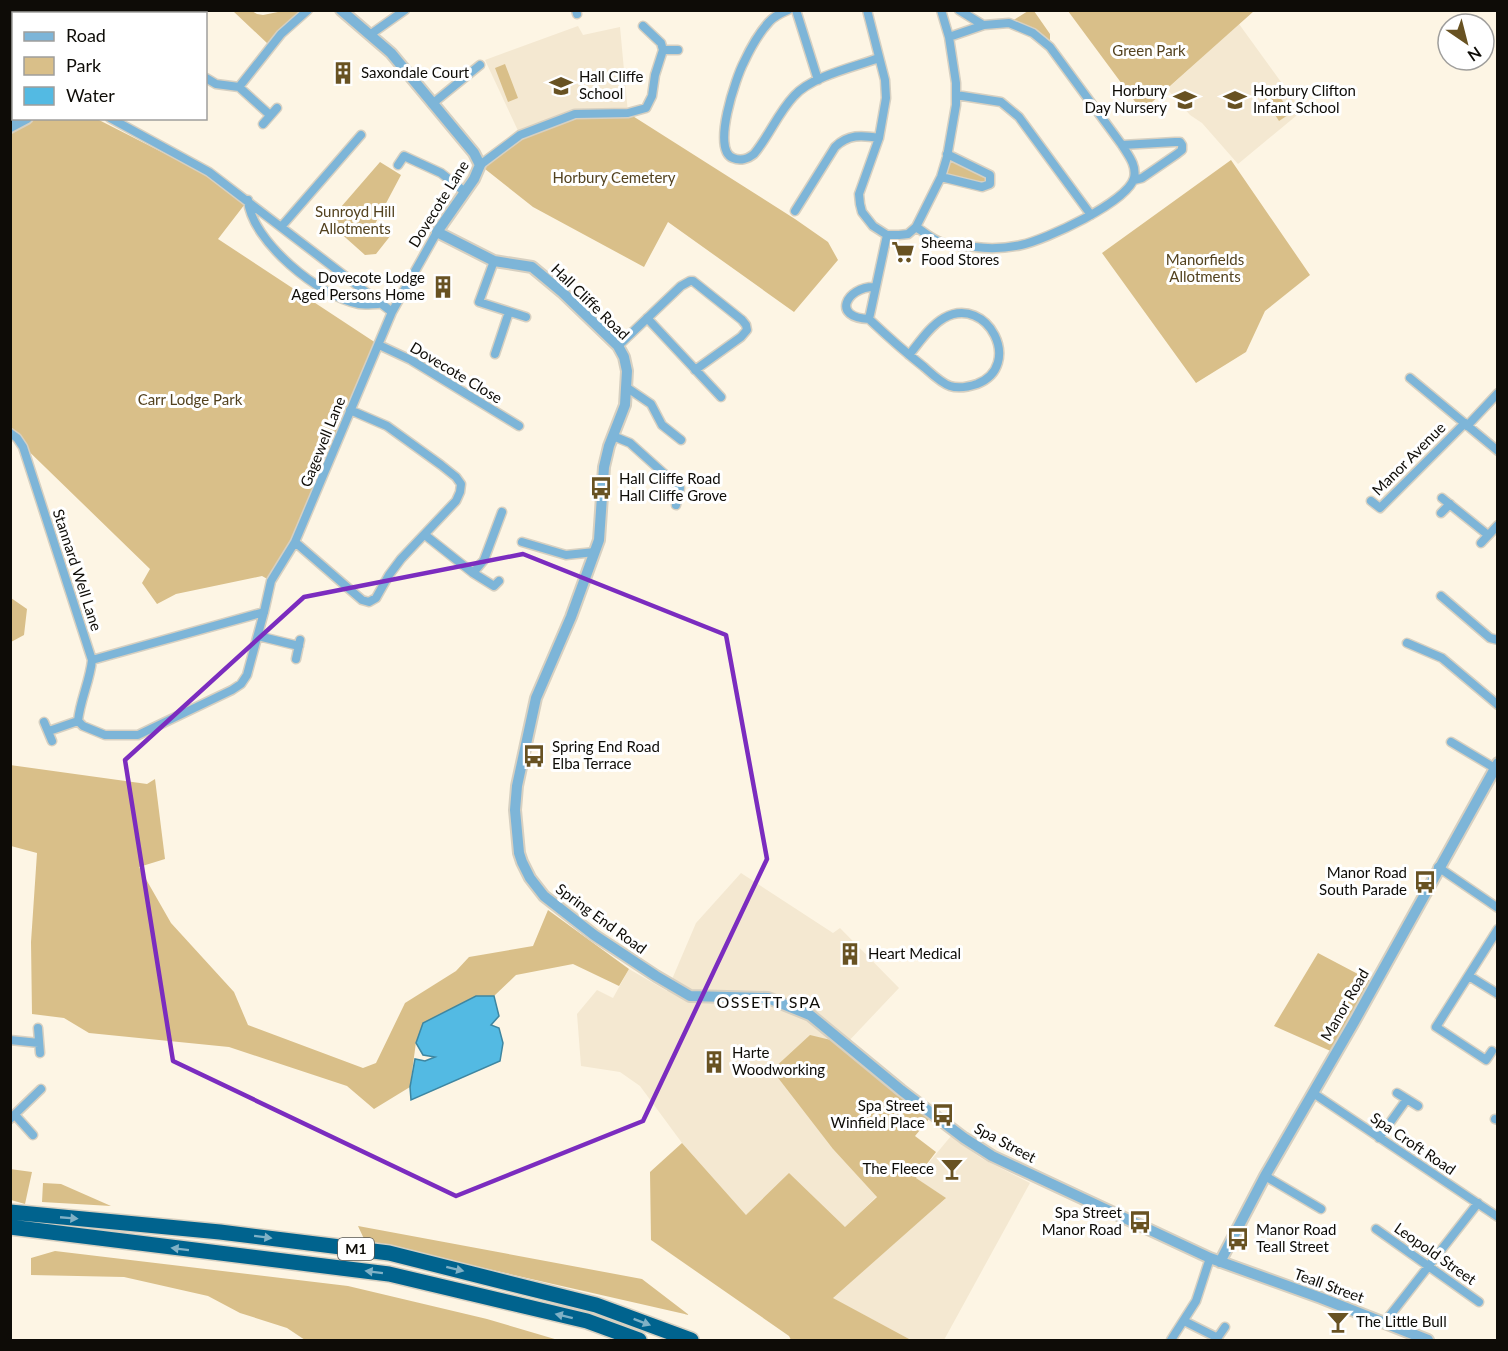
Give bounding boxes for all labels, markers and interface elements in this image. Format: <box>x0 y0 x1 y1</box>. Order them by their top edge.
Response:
legend <box>12 12 207 120</box>
north arrow <box>1436 12 1496 72</box>
text: Road <box>66 24 106 46</box>
park label: Green Park <box>1112 41 1186 59</box>
text: N <box>1464 43 1485 66</box>
text: Park <box>66 54 102 76</box>
building icon: Saxondale Court <box>330 60 356 86</box>
place label: Saxondale Court <box>361 63 470 81</box>
place label: Hall Cliffe School <box>579 67 643 102</box>
school or university icon: Hall Cliffe School <box>548 73 574 99</box>
place label: Horbury Day Nursery <box>1085 81 1167 116</box>
place label: Horbury Clifton Infant School <box>1253 81 1356 116</box>
text: Water <box>66 84 115 106</box>
school or university icon: Horbury Day Nursery <box>1172 87 1198 113</box>
school or university icon: Horbury Clifton Infant School <box>1222 87 1248 113</box>
street label: Dovecote Lane <box>404 157 472 250</box>
park label: Horbury Cemetery <box>552 168 676 186</box>
park label: Sunroyd Hill Allotments <box>315 202 395 237</box>
place label: Sheema Food Stores <box>921 233 999 268</box>
supermarket icon: Sheema Food Stores <box>890 239 916 265</box>
park label: Manorfields Allotments <box>1166 250 1244 285</box>
street label: Hall Cliffe Road <box>548 260 633 343</box>
place label: Dovecote Lodge Aged Persons Home <box>291 268 425 303</box>
building icon: Dovecote Lodge Aged Persons Home <box>430 274 456 300</box>
street label: Dovecote Close <box>407 338 506 407</box>
park label: Carr Lodge Park <box>138 390 243 408</box>
street label: Gagewell Lane <box>296 394 348 489</box>
street label: Manor Avenue <box>1368 418 1449 499</box>
place label: Hall Cliffe Road Hall Cliffe Grove <box>619 469 727 504</box>
bus stop icon: Hall Cliffe Road Hall Cliffe Grove <box>588 475 614 501</box>
street label: Stannard Well Lane <box>50 507 106 633</box>
place label: Spring End Road Elba Terrace <box>552 737 660 772</box>
bus stop icon: Spring End Road Elba Terrace <box>521 743 547 769</box>
place label: Manor Road South Parade <box>1319 863 1407 898</box>
bus stop icon: Manor Road South Parade <box>1412 869 1438 895</box>
street label: Spring End Road <box>553 879 650 957</box>
building icon: Heart Medical <box>837 941 863 967</box>
place label: Heart Medical <box>868 944 961 962</box>
street label: Manor Road <box>1316 965 1372 1044</box>
district label: OSSETT SPA <box>716 992 822 1011</box>
place label: Harte Woodworking <box>732 1043 825 1078</box>
building icon: Harte Woodworking <box>701 1049 727 1075</box>
place label: Spa Street Winfield Place <box>830 1096 926 1131</box>
bus stop icon: Spa Street Winfield Place <box>930 1102 956 1128</box>
street label: Spa Croft Road <box>1368 1108 1459 1178</box>
street label: Spa Street <box>972 1118 1040 1166</box>
bar icon: The Fleece <box>939 1156 965 1182</box>
place label: The Fleece <box>862 1159 934 1177</box>
place label: Spa Street Manor Road <box>1042 1203 1123 1238</box>
bus stop icon: Spa Street Manor Road <box>1127 1209 1153 1235</box>
one-way arrow <box>59 1213 78 1223</box>
street label: Leopold Street <box>1391 1218 1480 1288</box>
place label: Manor Road Teall Street <box>1256 1220 1336 1255</box>
bus stop icon: Manor Road Teall Street <box>1225 1226 1251 1252</box>
one-way arrow <box>253 1232 272 1242</box>
road number: M1 <box>338 1238 374 1260</box>
one-way arrow <box>171 1244 190 1253</box>
street label: Teall Street <box>1292 1264 1367 1306</box>
one-way arrow <box>446 1265 464 1275</box>
one-way arrow <box>364 1267 383 1277</box>
bar icon: The Little Bull <box>1325 1309 1351 1335</box>
one-way arrow <box>555 1310 573 1320</box>
place label: The Little Bull <box>1356 1312 1447 1330</box>
one-way arrow <box>633 1318 651 1327</box>

